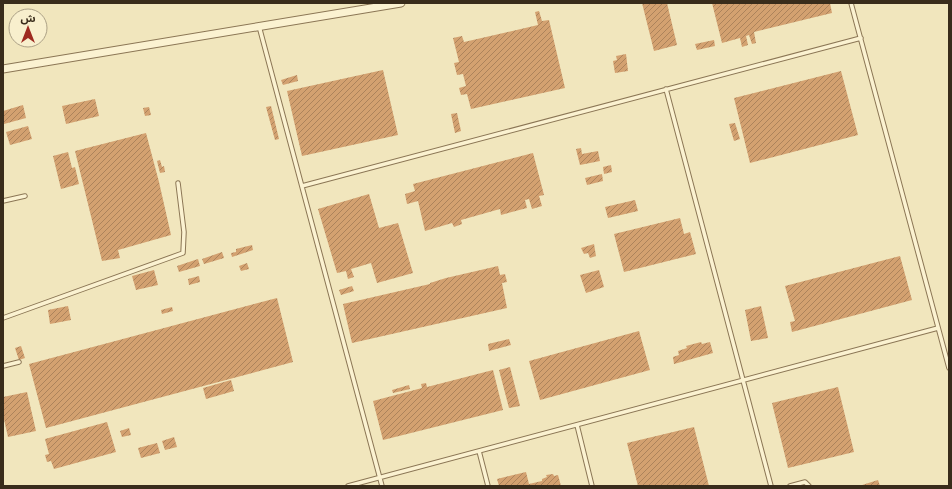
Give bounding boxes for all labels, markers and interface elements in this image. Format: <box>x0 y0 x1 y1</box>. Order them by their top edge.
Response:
north arrow <box>8 8 48 48</box>
text: ش <box>20 11 36 25</box>

